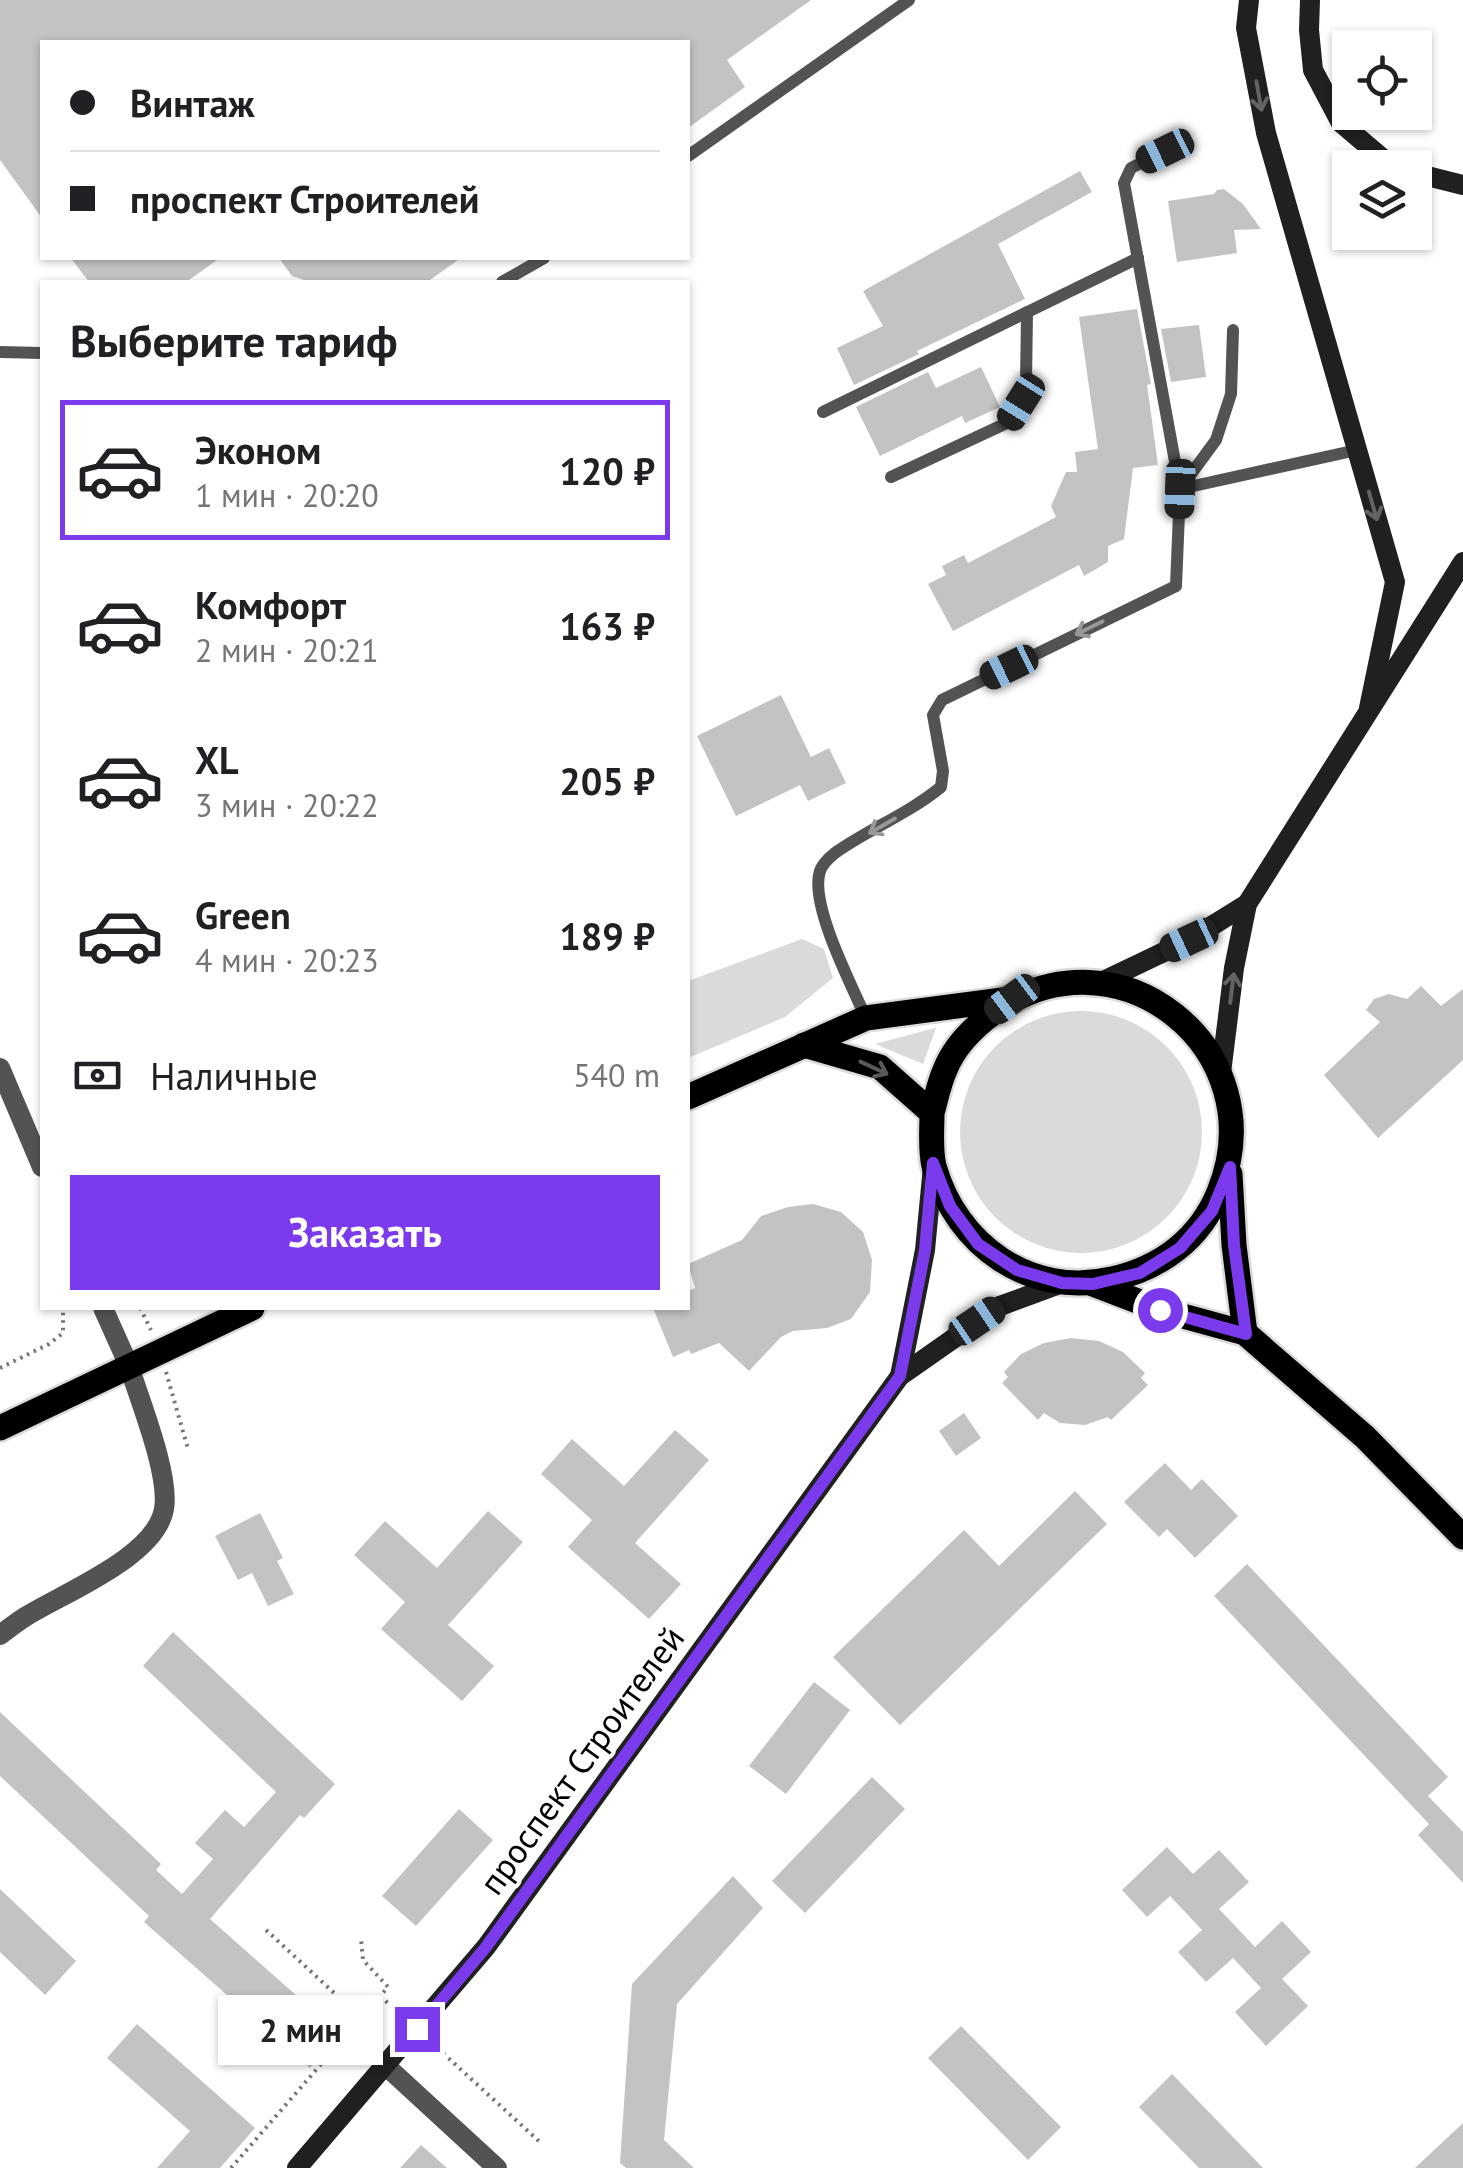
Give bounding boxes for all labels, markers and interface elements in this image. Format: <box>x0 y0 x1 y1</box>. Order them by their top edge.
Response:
map controls <box>1332 30 1432 250</box>
button: locate <box>1332 30 1432 130</box>
text: Винтаж <box>130 78 255 127</box>
one-way arrow <box>1250 79 1269 112</box>
car <box>1131 124 1199 178</box>
button: layers <box>1332 150 1432 250</box>
text: проспект Строителей <box>130 174 480 223</box>
text: Выберите тариф <box>70 311 397 369</box>
car <box>992 369 1050 435</box>
icon: car <box>75 425 165 515</box>
text: Эконом <box>195 425 321 474</box>
text: 120 ₽ <box>559 446 655 495</box>
car <box>1164 458 1196 520</box>
text: 1 мин · 20:20 <box>195 474 379 516</box>
one-way arrow <box>1365 489 1383 521</box>
icon: car <box>75 580 165 670</box>
text: Комфорт <box>195 580 346 629</box>
text: 163 ₽ <box>559 601 655 650</box>
one-way arrow <box>1075 620 1105 639</box>
text: 2 мин · 20:21 <box>195 629 379 671</box>
car <box>975 640 1043 694</box>
icon: car <box>75 735 165 825</box>
text: XL <box>195 735 239 784</box>
text: 205 ₽ <box>559 756 655 805</box>
text: 3 мин · 20:22 <box>195 784 379 826</box>
one-way arrow <box>868 816 897 836</box>
icon: car <box>75 890 165 980</box>
text: Green <box>195 890 291 939</box>
text: 189 ₽ <box>559 911 655 960</box>
car <box>1155 914 1223 966</box>
text: 4 мин · 20:23 <box>195 939 379 981</box>
car <box>979 969 1045 1029</box>
one-way arrow <box>1223 972 1242 1005</box>
icon: cash <box>70 1048 125 1103</box>
text: Наличные <box>150 1051 318 1100</box>
text: 540 m <box>573 1054 660 1096</box>
one-way arrow <box>858 1060 888 1079</box>
button: Заказать <box>70 1175 660 1290</box>
route start <box>1138 1288 1183 1333</box>
car <box>944 1292 1010 1350</box>
street label: проспект Строителей <box>468 1617 694 1903</box>
callout: 2 мин <box>217 1994 382 2064</box>
route end <box>395 2007 440 2052</box>
text: 2 мин <box>259 2009 342 2051</box>

